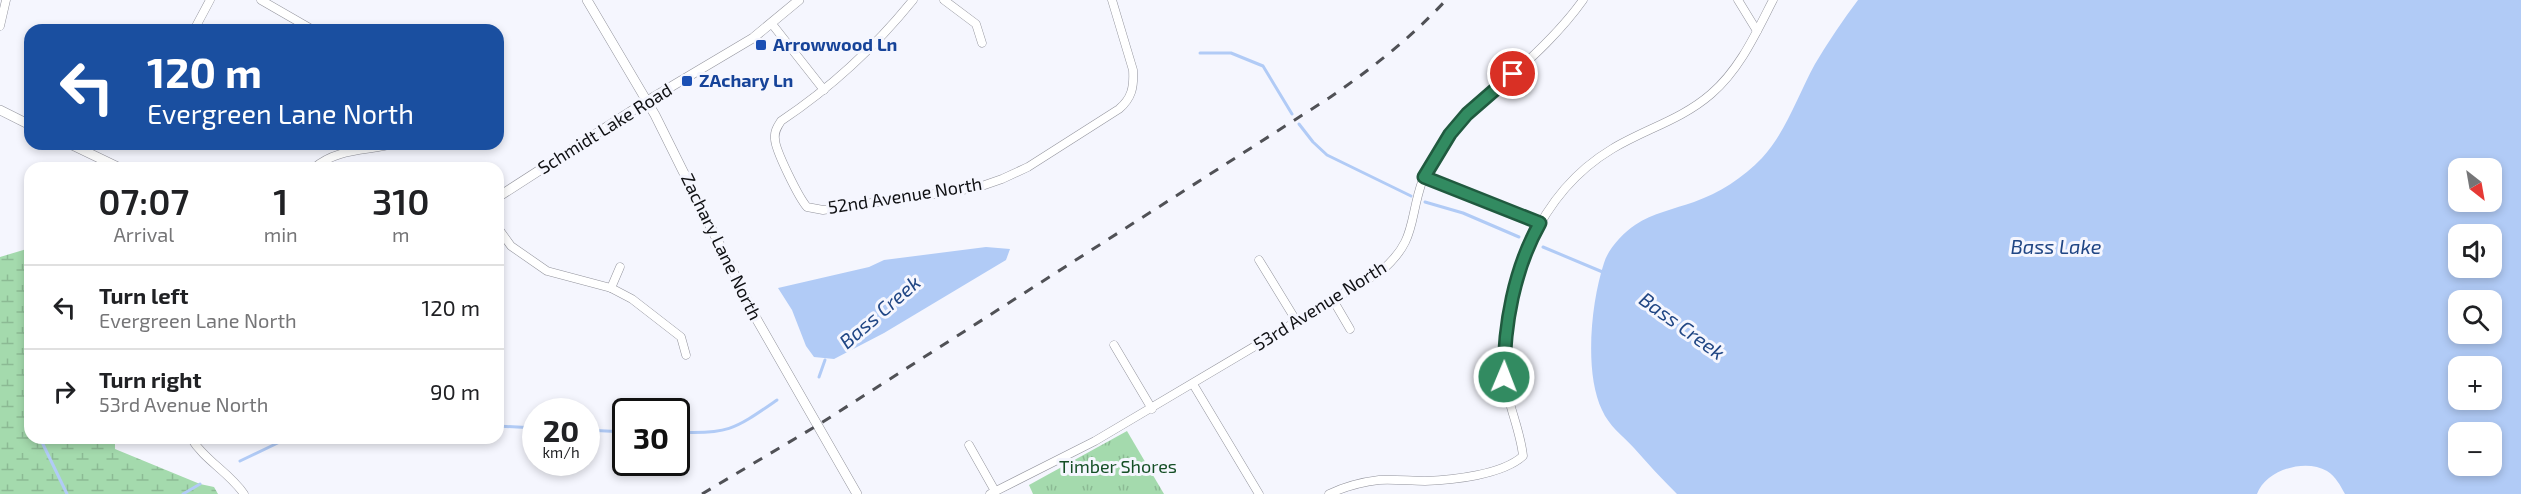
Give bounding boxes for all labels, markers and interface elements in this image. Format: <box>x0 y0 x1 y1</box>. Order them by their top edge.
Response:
place label: Arrowwood Ln <box>773 33 897 55</box>
marker: Arrowwood Ln <box>754 38 768 52</box>
text: 120 m <box>147 46 262 96</box>
icon: left <box>48 48 126 126</box>
pin <box>1487 48 1538 99</box>
icon: arrive <box>1496 57 1529 90</box>
place label: ZAchary Ln <box>699 69 793 91</box>
marker: ZAchary Ln <box>680 74 694 88</box>
street label: Schmidt Lake Road <box>533 78 676 178</box>
text: Evergreen Lane North <box>147 97 414 129</box>
north arrow <box>2448 158 2502 212</box>
map controls <box>2448 158 2502 476</box>
street label: Zachary Lane North <box>677 170 767 323</box>
street label: 52nd Avenue North <box>826 172 984 218</box>
text: 07:07 <box>98 179 189 222</box>
text: 1 <box>273 179 288 222</box>
text: 310 <box>372 179 430 222</box>
text: Arrival <box>113 222 174 246</box>
text: min <box>264 222 298 246</box>
text: m <box>392 222 410 246</box>
button: sound <box>2448 224 2502 278</box>
water label: Bass Lake <box>2010 234 2102 258</box>
street label: 53rd Avenue North <box>1249 255 1390 355</box>
water label: Bass Creek <box>834 270 925 353</box>
text: Turn left <box>99 282 188 308</box>
water label: Bass Creek <box>1635 286 1730 364</box>
button: search <box>2448 290 2502 344</box>
icon: left <box>48 291 81 324</box>
text: 120 m <box>421 294 480 320</box>
text: Evergreen Lane North <box>99 308 297 332</box>
position arrow <box>1472 345 1536 409</box>
button: + <box>2448 356 2502 410</box>
text: Turn right <box>99 366 201 392</box>
icon: right <box>48 375 81 408</box>
text: 90 m <box>430 378 480 404</box>
text: 53rd Avenue North <box>99 392 268 416</box>
speed limit sign: 30 <box>612 398 690 476</box>
text: 20 <box>543 412 579 448</box>
button: − <box>2448 422 2502 476</box>
text: km/h <box>542 443 580 461</box>
park label: Timber Shores <box>1059 455 1177 477</box>

